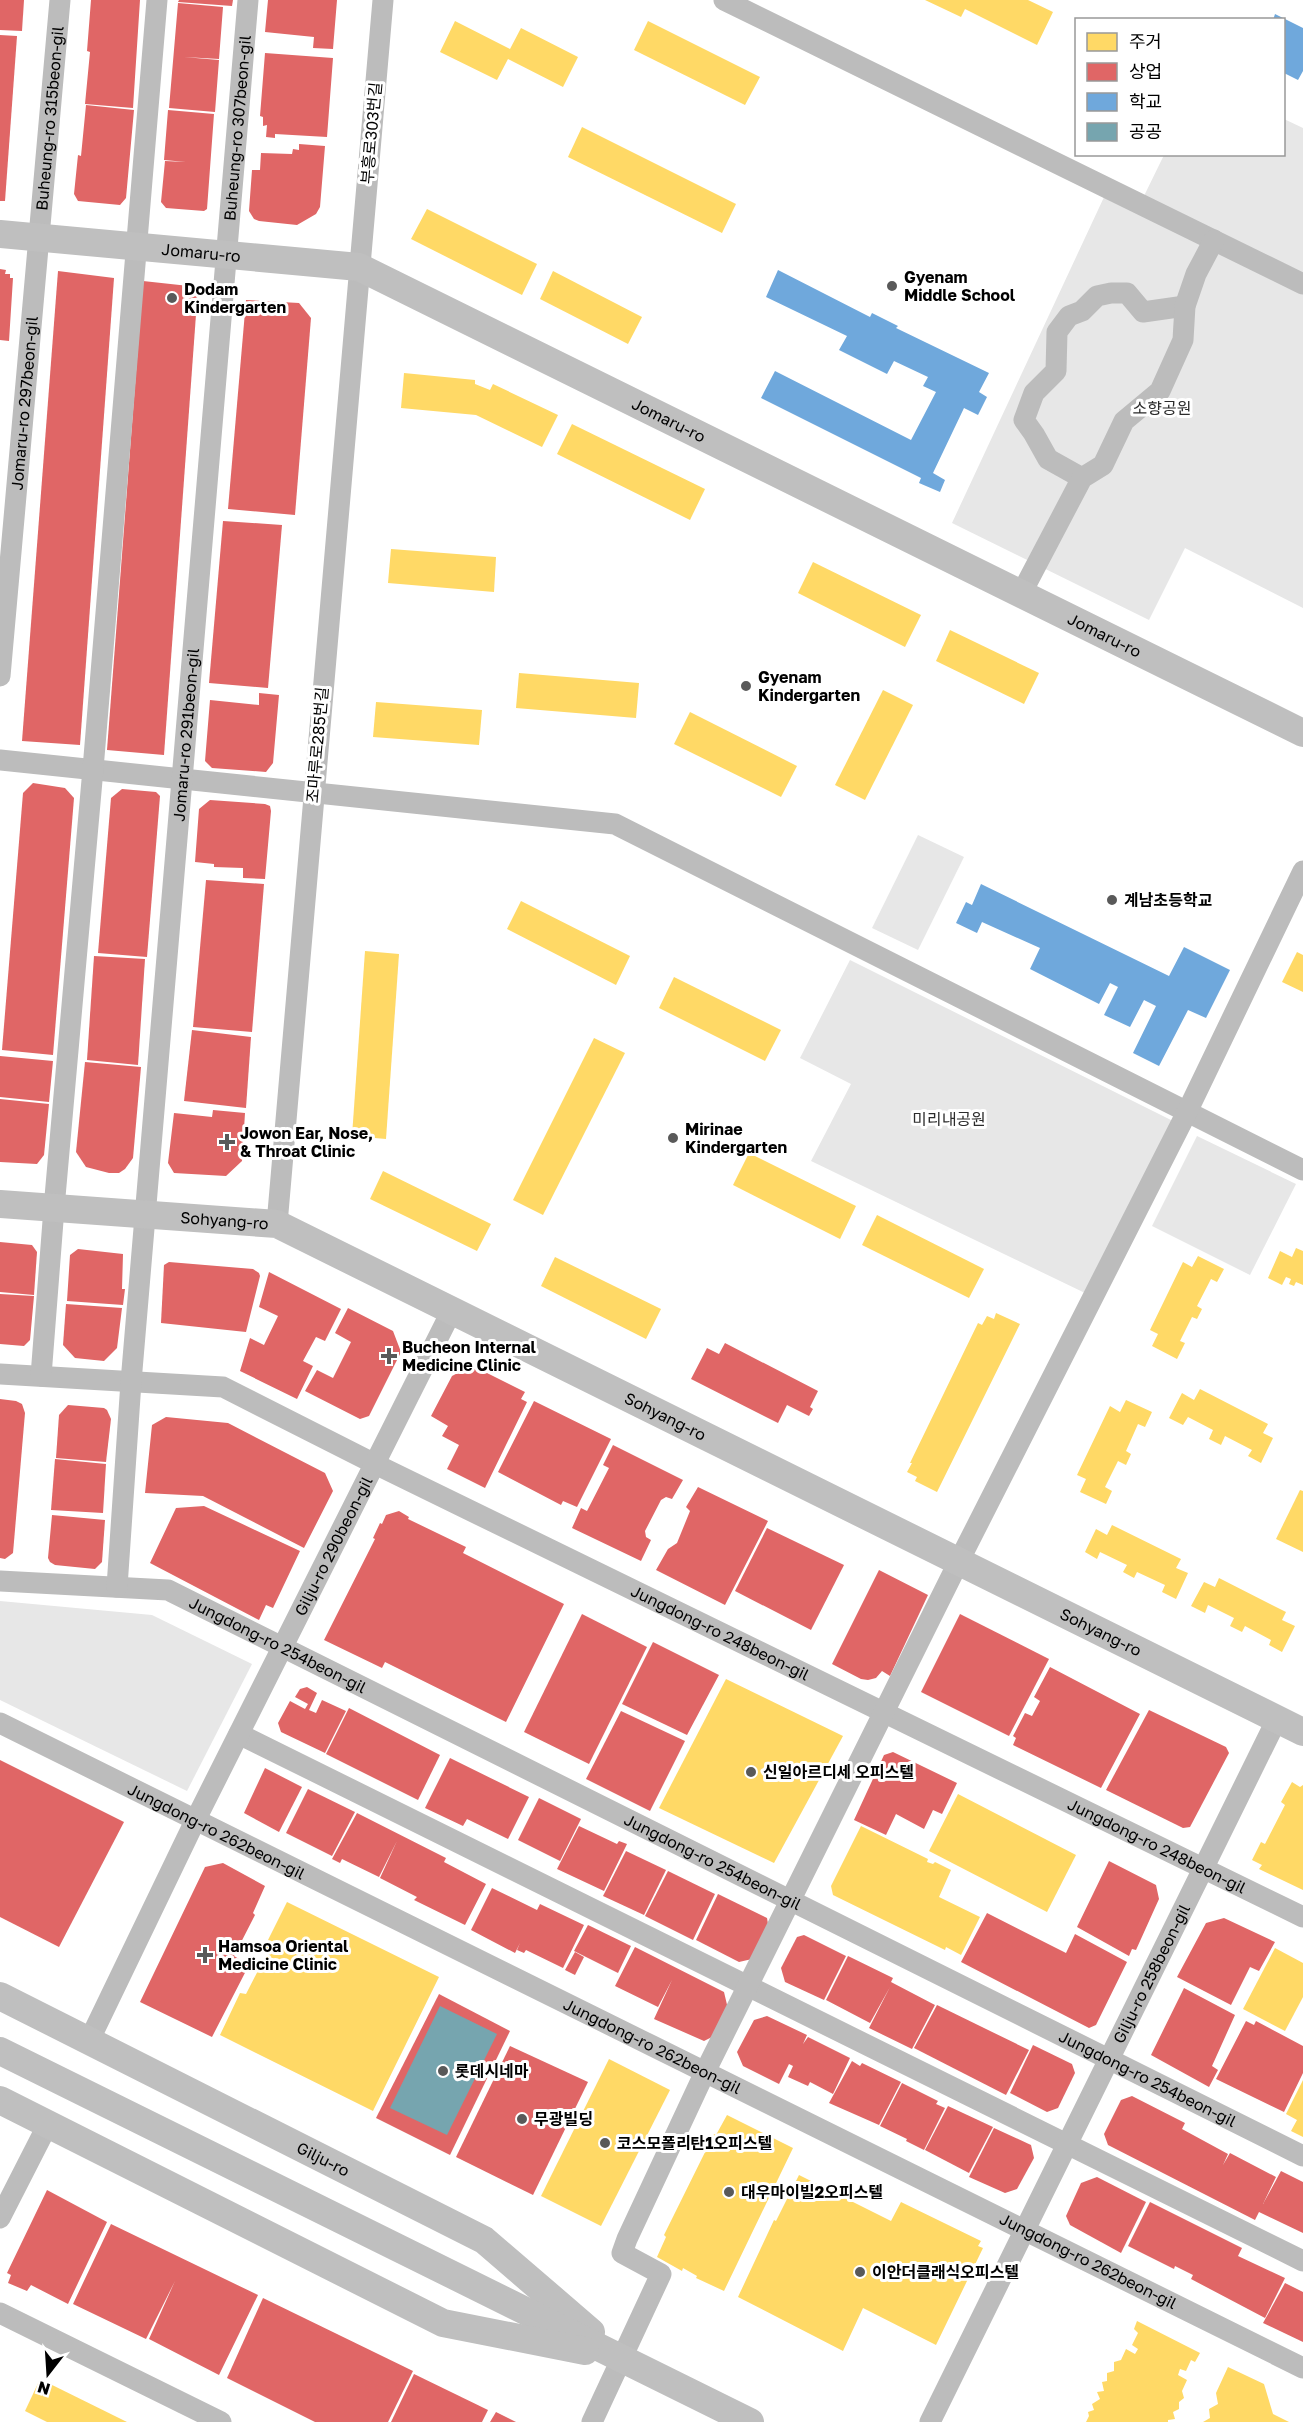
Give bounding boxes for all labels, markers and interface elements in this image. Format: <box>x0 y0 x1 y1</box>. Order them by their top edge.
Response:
legend <box>1075 18 1285 156</box>
street label: Buheung-ro 315beon-gil <box>31 25 68 211</box>
text: 주거 <box>1129 30 1162 52</box>
street label: Buheung-ro 307beon-gil <box>219 34 255 222</box>
text: 상업 <box>1129 60 1162 82</box>
street label: 부흥로303번길 <box>357 81 385 185</box>
text: 학교 <box>1129 90 1162 112</box>
text: 공공 <box>1129 120 1162 142</box>
street label: Jomaru-ro <box>161 239 242 266</box>
place label: Gyenam Middle School <box>904 267 1016 305</box>
place label: Dodam Kindergarten <box>184 279 286 317</box>
marker: Gyenam Middle School <box>885 279 899 293</box>
marker: Dodam Kindergarten <box>165 291 179 305</box>
street label: Jomaru-ro 297beon-gil <box>7 315 42 491</box>
street label: Jomaru-ro <box>629 393 709 446</box>
park label: 소향공원 <box>1133 398 1191 418</box>
street label: Jomaru-ro <box>1065 609 1145 662</box>
street label: Jomaru-ro 291beon-gil <box>168 647 203 822</box>
place label: Gyenam Kindergarten <box>758 667 860 705</box>
marker: Gyenam Kindergarten <box>739 679 753 693</box>
street label: 조마루로285번길 <box>302 686 332 804</box>
place label: 계남초등학교 <box>1124 890 1213 910</box>
marker: 계남초등학교 <box>1105 893 1119 907</box>
park label: 미리내공원 <box>912 1109 986 1129</box>
place label: Mirinae Kindergarten <box>685 1119 787 1157</box>
place label: Jowon Ear, Nose, & Throat Clinic <box>240 1123 373 1161</box>
marker: Mirinae Kindergarten <box>666 1131 680 1145</box>
marker: Jowon Ear, Nose, & Throat Clinic <box>218 1133 236 1151</box>
street label: Sohyang-ro <box>180 1207 269 1233</box>
place label: Bucheon Internal Medicine Clinic <box>402 1337 537 1375</box>
marker: Bucheon Internal Medicine Clinic <box>380 1347 398 1365</box>
street label: Sohyang-ro <box>621 1388 709 1445</box>
street label: Gilju-ro 290beon-gil <box>290 1473 377 1619</box>
street label: Jungdong-ro 248beon-gil <box>628 1581 813 1685</box>
street label: Jungdong-ro 254beon-gil <box>186 1592 370 1697</box>
street label: Sohyang-ro <box>1057 1603 1145 1660</box>
place label: 신일아르디세 오피스텔 <box>763 1762 914 1782</box>
marker: 신일아르디세 오피스텔 <box>744 1765 758 1779</box>
street label: Jungdong-ro 262beon-gil <box>125 1779 308 1884</box>
street label: Jungdong-ro 248beon-gil <box>1065 1794 1249 1898</box>
street label: Jungdong-ro 254beon-gil <box>621 1809 805 1914</box>
street label: Gilju-ro 258beon-gil <box>1109 1901 1194 2047</box>
place label: Hamsoa Oriental Medicine Clinic <box>218 1936 349 1974</box>
marker: Hamsoa Oriental Medicine Clinic <box>196 1946 214 1964</box>
street label: Jungdong-ro 262beon-gil <box>560 1994 745 2098</box>
street label: Jungdong-ro 254beon-gil <box>1056 2026 1240 2131</box>
place label: 롯데시네마 <box>455 2061 529 2081</box>
marker: 롯데시네마 <box>436 2064 450 2078</box>
place label: 무광빌딩 <box>534 2109 593 2129</box>
marker: 무광빌딩 <box>515 2112 529 2126</box>
place label: 코스모폴리탄1오피스텔 <box>617 2133 772 2153</box>
marker: 코스모폴리탄1오피스텔 <box>598 2136 612 2150</box>
street label: Gilju-ro <box>294 2137 353 2181</box>
place label: 대우마이빌2오피스텔 <box>741 2182 883 2202</box>
marker: 대우마이빌2오피스텔 <box>722 2185 736 2199</box>
street label: Jungdong-ro 262beon-gil <box>996 2208 1180 2313</box>
place label: 이안더클래식오피스텔 <box>872 2262 1019 2282</box>
marker: 이안더클래식오피스텔 <box>853 2265 867 2279</box>
north arrow <box>18 2344 78 2404</box>
text: N <box>35 2377 52 2400</box>

